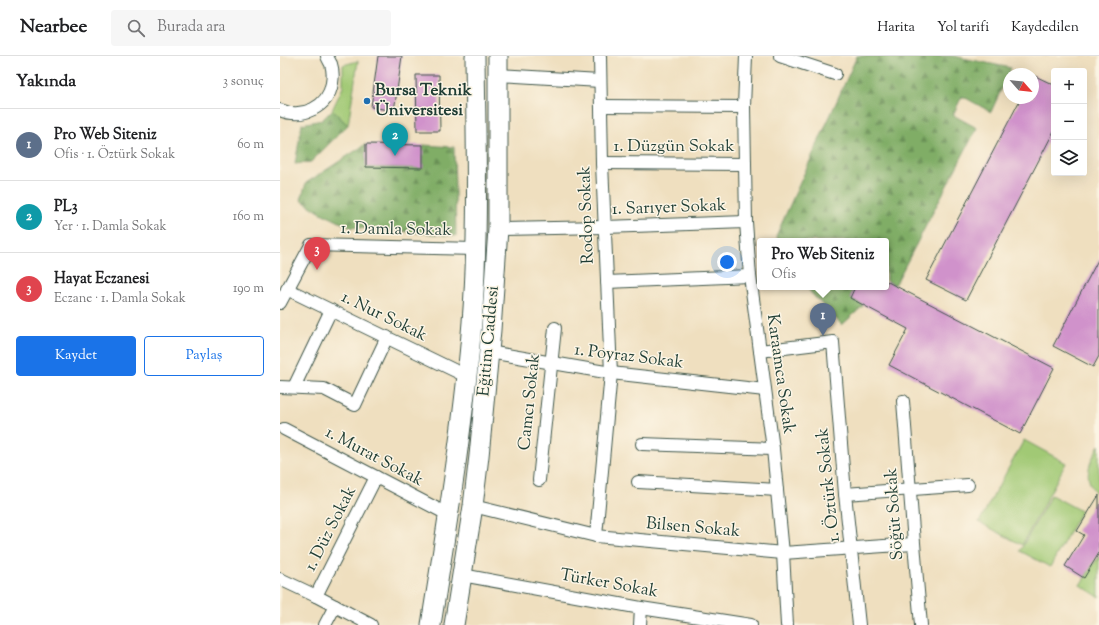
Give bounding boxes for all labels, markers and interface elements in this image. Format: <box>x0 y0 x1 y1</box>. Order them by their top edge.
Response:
search box <box>111 10 391 46</box>
text: Nearbee <box>20 14 87 41</box>
icon: search <box>125 17 147 39</box>
text: Burada ara <box>157 17 226 38</box>
text: Harita <box>877 18 915 38</box>
text: Yol tarifi <box>937 18 989 38</box>
text: Kaydedilen <box>1011 18 1079 38</box>
north arrow <box>1003 68 1039 104</box>
map controls <box>1051 68 1087 176</box>
button: + <box>1051 68 1087 104</box>
text: Yakında <box>16 70 76 94</box>
text: 3 sonuç <box>223 73 264 91</box>
place label: Bursa Teknik Üniversitesi <box>375 79 472 123</box>
marker: Bursa Teknik Üniversitesi <box>362 96 372 106</box>
button: − <box>1051 104 1087 140</box>
pin: 2 <box>382 123 408 156</box>
text: Pro Web Siteniz <box>54 125 157 146</box>
street label: 1. Düzgün Sokak <box>614 135 734 159</box>
text: 1 <box>27 136 31 154</box>
text: 60 m <box>237 136 264 154</box>
button: layers <box>1051 140 1087 176</box>
text: Ofis · 1. Öztürk Sokak <box>54 146 175 164</box>
street label: Rodop Sokak <box>573 165 601 265</box>
street label: 1. Sarıyer Sokak <box>611 194 727 222</box>
text: PL3 <box>54 197 78 218</box>
text: 2 <box>26 208 32 226</box>
text: 160 m <box>233 208 264 226</box>
street label: 1. Damla Sokak <box>340 217 452 243</box>
text: Yer · 1. Damla Sokak <box>54 218 167 236</box>
pin: 3 <box>304 237 330 270</box>
popup <box>757 238 889 290</box>
text: Pro Web Siteniz <box>772 245 874 266</box>
your location <box>717 252 737 272</box>
text: Ofis <box>772 266 796 284</box>
text: Hayat Eczanesi <box>54 269 149 290</box>
text: 3 <box>26 280 32 298</box>
text: 190 m <box>233 280 264 298</box>
street label: Eğitim Caddesi <box>472 285 506 397</box>
street label: 1. Nur Sokak <box>337 286 431 348</box>
text: Eczane · 1. Damla Sokak <box>54 290 186 308</box>
pin: 1 <box>810 303 836 336</box>
street label: Karaamca Sokak <box>760 313 800 435</box>
button: Kaydet <box>16 336 136 376</box>
button: Paylaş <box>144 336 264 376</box>
street label: 1. Poyraz Sokak <box>573 338 685 376</box>
street label: Camcı Sokak <box>513 352 547 452</box>
street label: 1. Murat Sokak <box>321 421 427 493</box>
street label: 1. Öztürk Sokak <box>811 427 847 543</box>
street label: Söğüt Sokak <box>880 467 910 561</box>
street label: 1. Düz Sokak <box>299 482 363 576</box>
street label: Bilsen Sokak <box>645 512 741 544</box>
street label: Türker Sokak <box>558 564 660 604</box>

